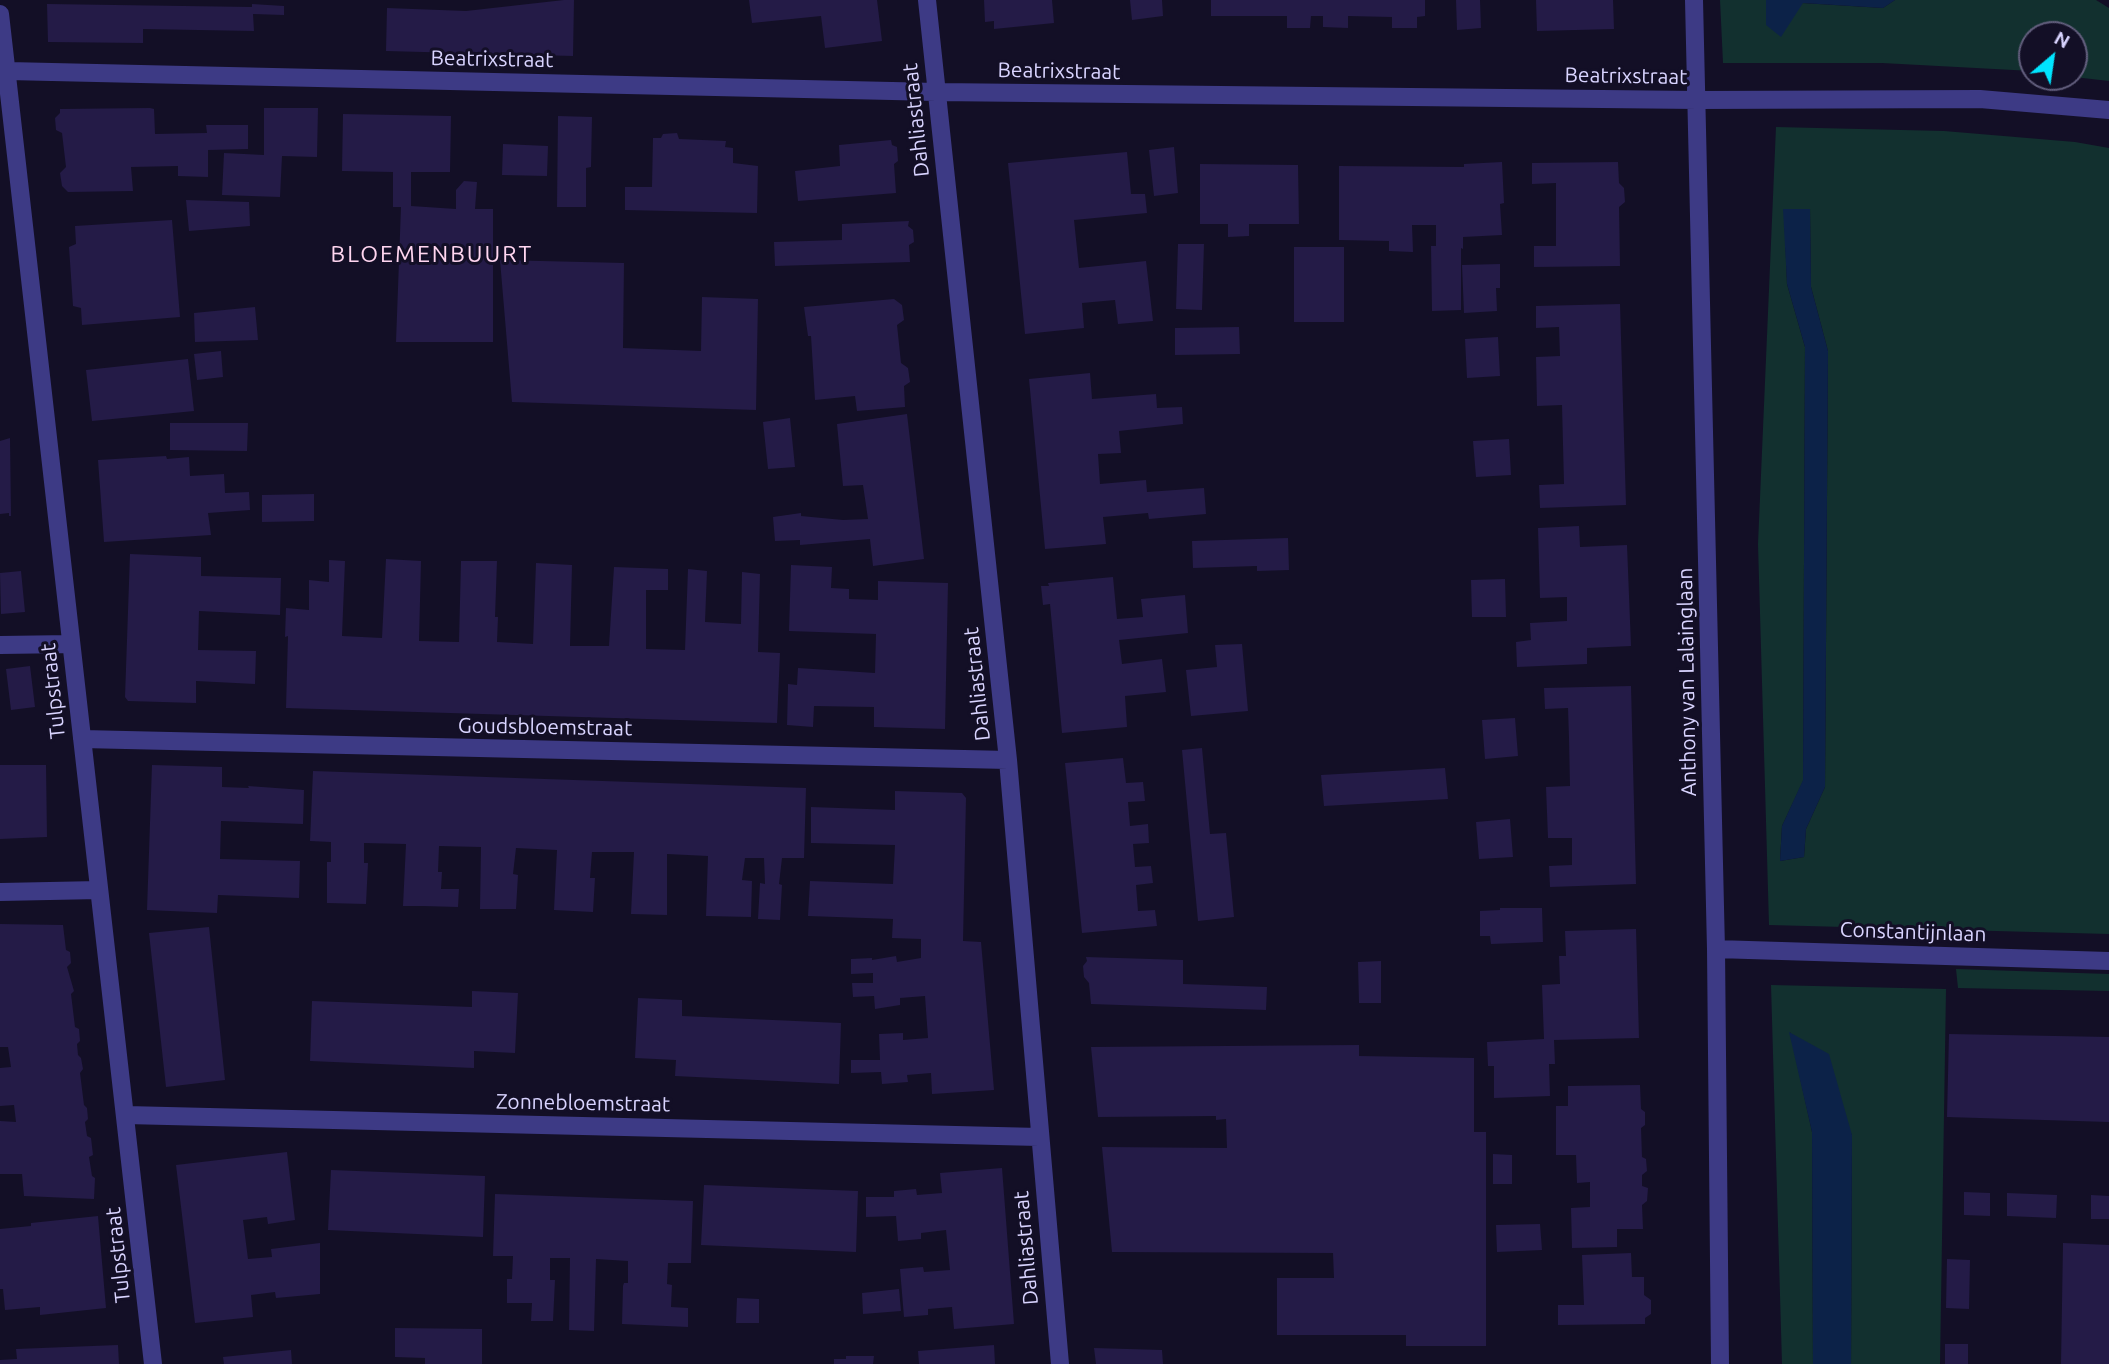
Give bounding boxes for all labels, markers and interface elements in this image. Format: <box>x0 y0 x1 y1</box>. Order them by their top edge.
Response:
north arrow <box>2018 21 2088 91</box>
text: N <box>2051 26 2074 52</box>
street label: Beatrixstraat <box>430 45 554 73</box>
street label: Beatrixstraat <box>997 57 1121 85</box>
street label: Dahliastraat <box>898 62 934 178</box>
street label: Beatrixstraat <box>1564 62 1688 90</box>
district label: BLOEMENBUURT <box>332 240 532 268</box>
street label: Anthony van Lalainglaan <box>1672 567 1702 797</box>
street label: Dahliastraat <box>959 626 995 742</box>
street label: Tulpstraat <box>35 642 71 740</box>
street label: Goudsbloemstraat <box>458 713 632 741</box>
street label: Constantijnlaan <box>1839 917 1987 947</box>
street label: Zonnebloemstraat <box>496 1089 670 1117</box>
street label: Dahliastraat <box>1008 1190 1044 1306</box>
street label: Tulpstraat <box>100 1206 136 1304</box>

